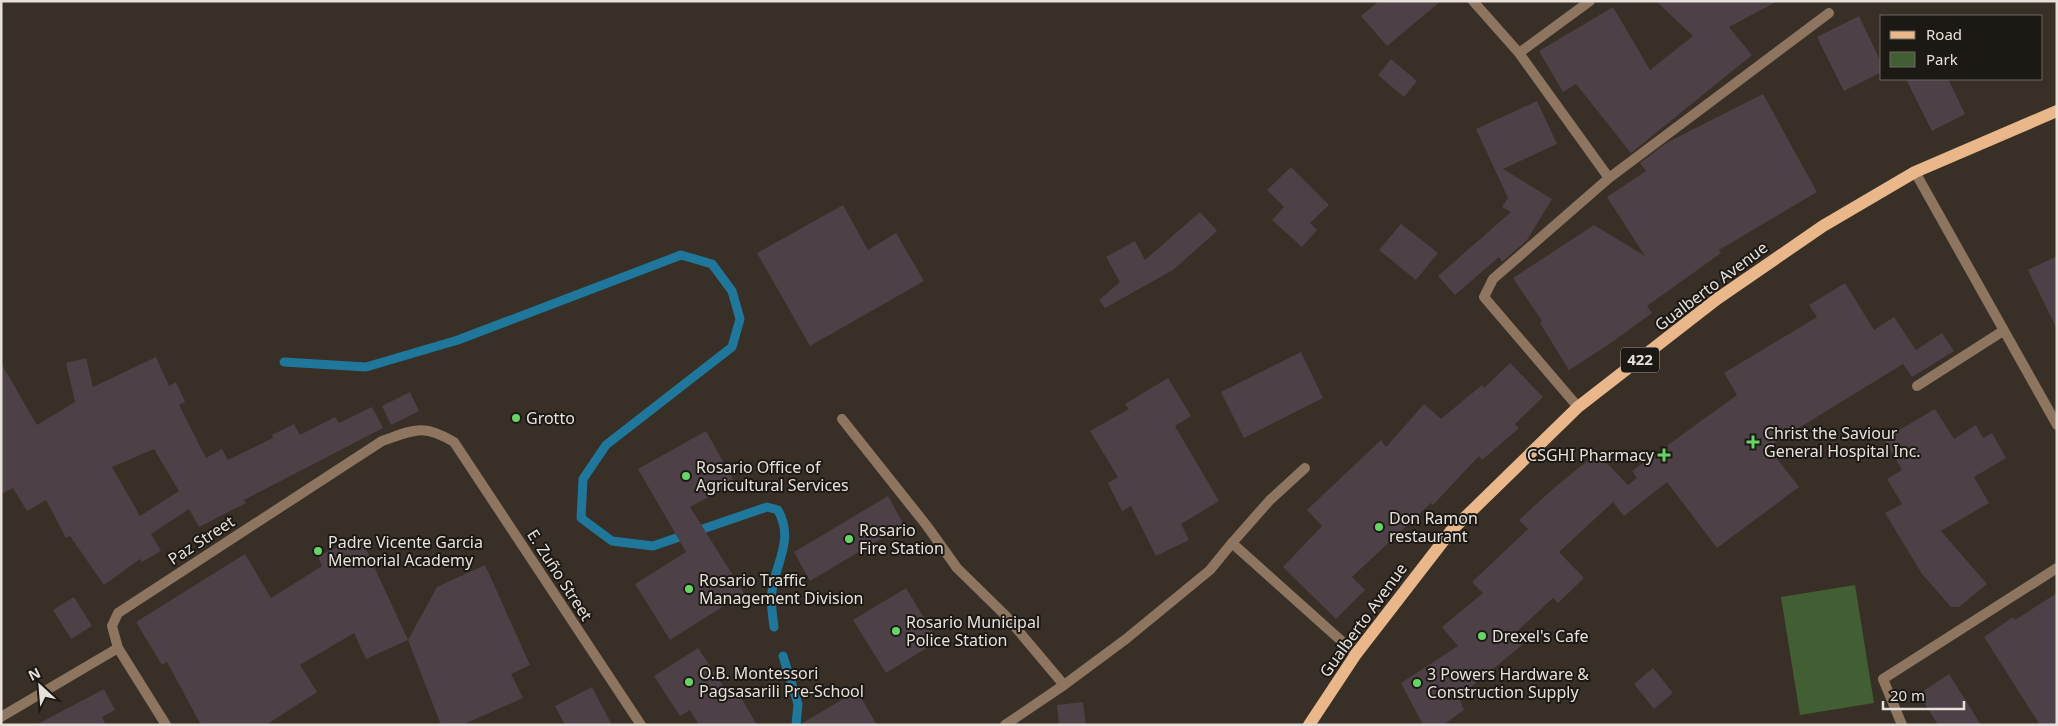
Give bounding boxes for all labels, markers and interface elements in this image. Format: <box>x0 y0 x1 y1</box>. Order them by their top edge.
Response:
legend <box>1880 15 2043 80</box>
text: Road <box>1926 24 1962 44</box>
text: Park <box>1926 49 1958 69</box>
street label: Gualberto Avenue <box>1650 236 1772 336</box>
road number: 422 <box>1621 348 1659 372</box>
place label: Grotto <box>526 407 575 429</box>
marker: Grotto <box>510 412 522 424</box>
place label: Christ the Saviour General Hospital Inc. <box>1764 422 1921 462</box>
marker: Christ the Saviour General Hospital Inc. <box>1746 435 1760 449</box>
place label: CSGHI Pharmacy <box>1527 444 1655 466</box>
marker: CSGHI Pharmacy <box>1658 449 1670 461</box>
place label: Rosario Office of Agricultural Services <box>696 456 849 496</box>
marker: Rosario Office of Agricultural Services <box>680 470 692 482</box>
place label: Don Ramon restaurant <box>1389 507 1478 547</box>
street label: Paz Street <box>164 510 239 570</box>
place label: Rosario Fire Station <box>859 519 944 559</box>
marker: Don Ramon restaurant <box>1373 521 1385 533</box>
street label: E. Zuño Street <box>522 525 598 625</box>
place label: Padre Vicente Garcia Memorial Academy <box>328 531 483 571</box>
marker: Rosario Fire Station <box>843 533 855 545</box>
marker: Padre Vicente Garcia Memorial Academy <box>312 545 324 557</box>
street label: Gualberto Avenue <box>1314 559 1412 681</box>
place label: Rosario Traffic Management Division <box>699 569 863 609</box>
marker: Rosario Traffic Management Division <box>683 583 695 595</box>
place label: Rosario Municipal Police Station <box>906 611 1040 651</box>
marker: Rosario Municipal Police Station <box>890 625 902 637</box>
place label: Drexel's Cafe <box>1492 625 1589 647</box>
marker: Drexel's Cafe <box>1476 630 1488 642</box>
north arrow <box>15 661 65 711</box>
place label: O.B. Montessori Pagsasarili Pre-School <box>699 662 864 702</box>
text: N <box>25 663 43 685</box>
place label: 3 Powers Hardware & Construction Supply <box>1427 663 1589 703</box>
marker: O.B. Montessori Pagsasarili Pre-School <box>683 676 695 688</box>
marker: 3 Powers Hardware & Construction Supply <box>1411 677 1423 689</box>
scale bar <box>1883 678 1964 710</box>
text: 20 m <box>1890 685 1925 705</box>

